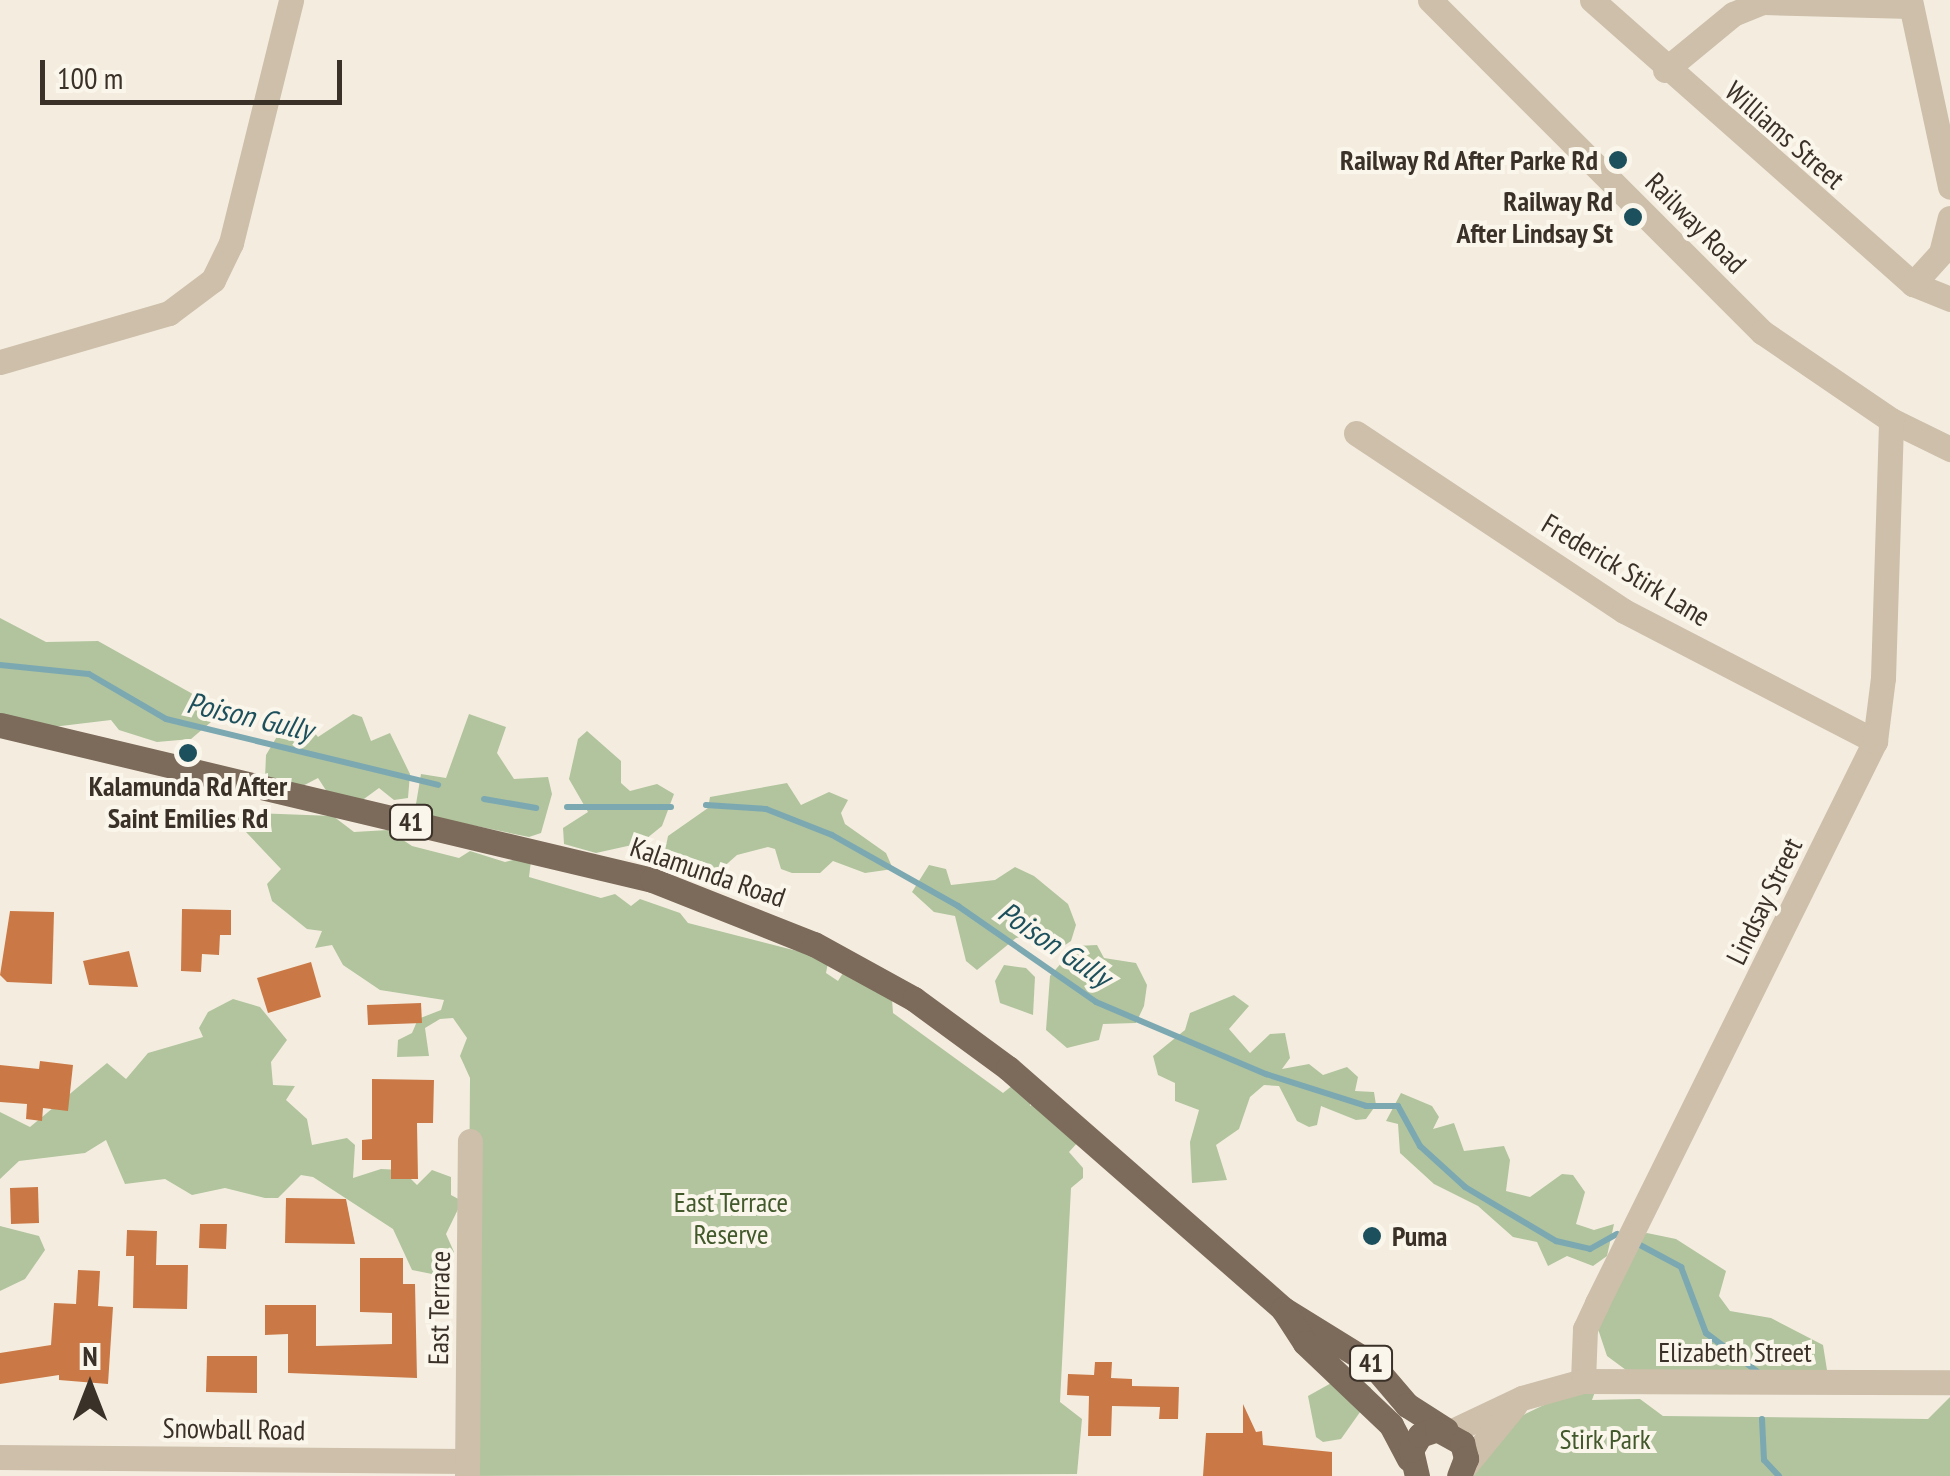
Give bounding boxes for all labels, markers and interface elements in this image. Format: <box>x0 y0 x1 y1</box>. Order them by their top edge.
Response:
scale bar <box>45 40 348 102</box>
text: 100 m <box>57 58 123 97</box>
street label: Williams Street <box>1719 74 1851 196</box>
place label: Railway Rd After Parke Rd <box>1338 143 1598 177</box>
marker: Railway Rd After Parke Rd <box>1607 149 1629 171</box>
street label: Railway Road <box>1638 165 1754 281</box>
place label: Railway Rd After Lindsay St <box>1456 184 1613 250</box>
marker: Railway Rd After Lindsay St <box>1622 206 1644 228</box>
street label: Frederick Stirk Lane <box>1535 506 1717 634</box>
water label: Poison Gully <box>184 684 316 748</box>
marker: Kalamunda Rd After Saint Emilies Rd <box>177 742 199 764</box>
place label: Kalamunda Rd After Saint Emilies Rd <box>88 769 288 835</box>
road number: 41 <box>388 802 434 842</box>
street label: Kalamunda Road <box>626 830 790 914</box>
street label: Lindsay Street <box>1719 832 1809 970</box>
water label: Poison Gully <box>992 893 1118 995</box>
park label: East Terrace Reserve <box>673 1185 789 1251</box>
place label: Puma <box>1392 1219 1447 1253</box>
marker: Puma <box>1361 1225 1383 1247</box>
street label: East Terrace <box>421 1250 457 1366</box>
street label: Elizabeth Street <box>1658 1335 1812 1369</box>
north arrow <box>40 1336 140 1436</box>
text: N <box>82 1337 98 1374</box>
road number: 41 <box>1348 1343 1394 1383</box>
street label: Snowball Road <box>162 1411 306 1447</box>
park label: Stirk Park <box>1559 1422 1651 1456</box>

